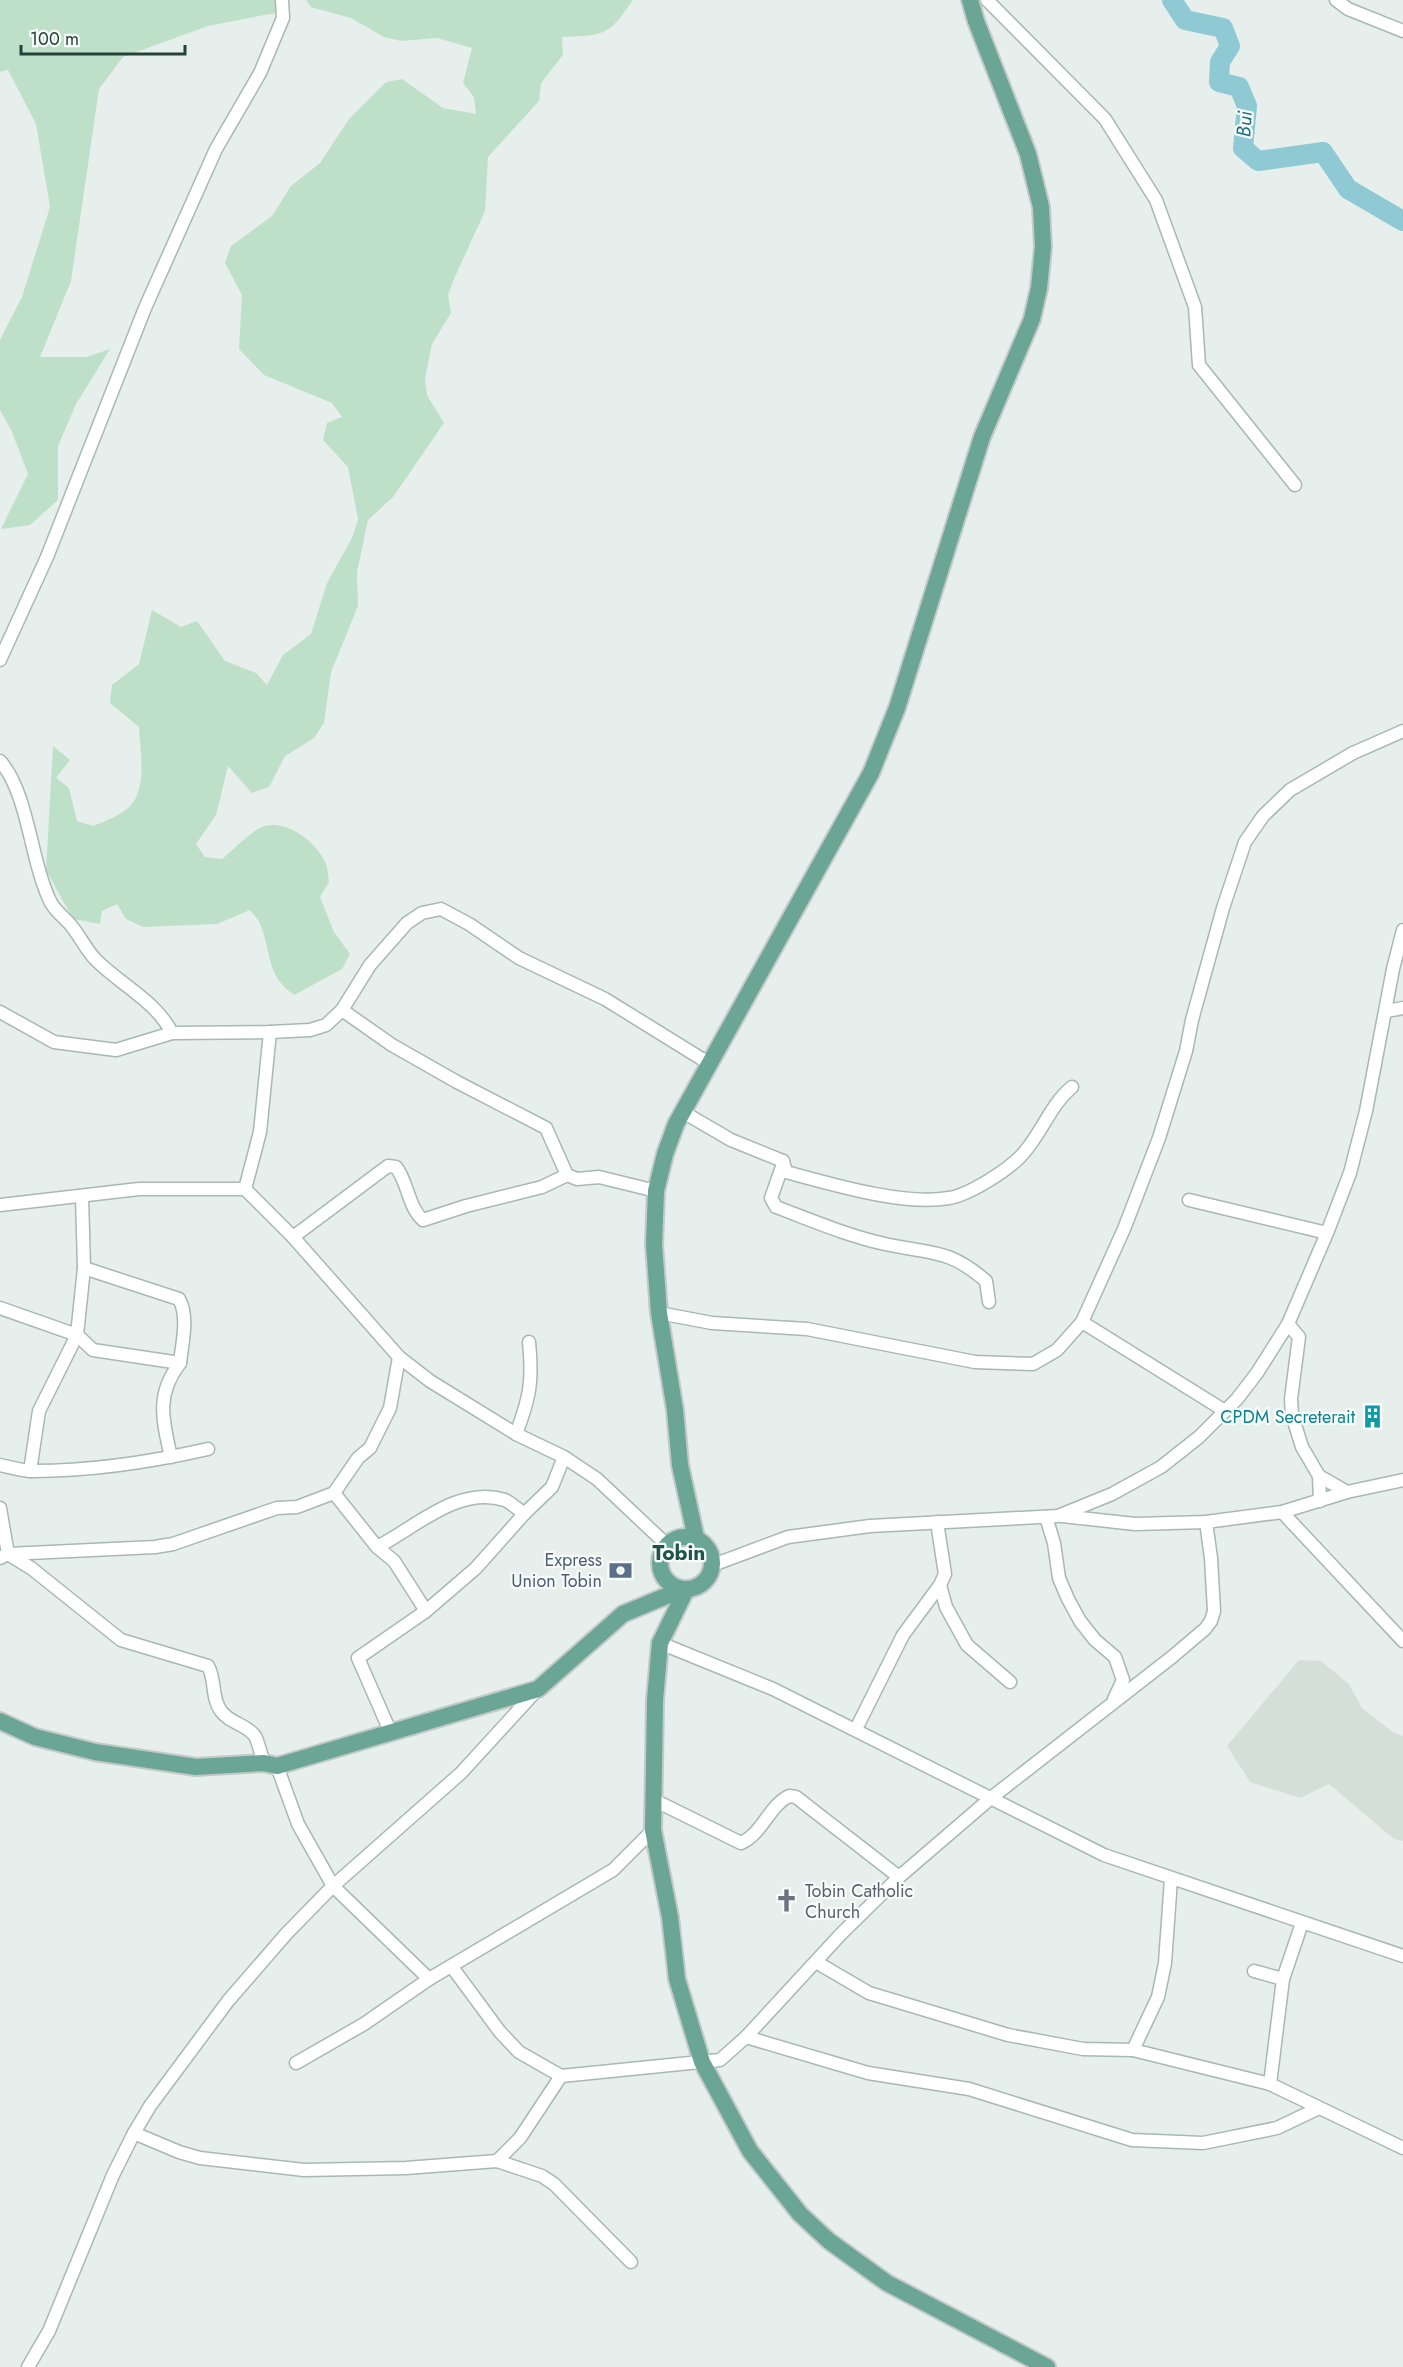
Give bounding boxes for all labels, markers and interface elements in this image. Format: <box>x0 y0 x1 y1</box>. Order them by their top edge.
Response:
scale bar <box>21 18 184 56</box>
text: 100 m <box>30 26 79 52</box>
water label: Bui <box>1229 109 1260 138</box>
place label: CPDM Secreterait <box>1220 1404 1356 1430</box>
building icon: CPDM Secreterait <box>1360 1404 1386 1430</box>
district label: Tobin <box>653 1538 705 1568</box>
place label: Express Union Tobin <box>511 1547 602 1594</box>
bank icon: Express Union Tobin <box>607 1557 633 1583</box>
place label: Tobin Catholic Church <box>805 1878 913 1925</box>
church icon: Tobin Catholic Church <box>774 1888 800 1914</box>

